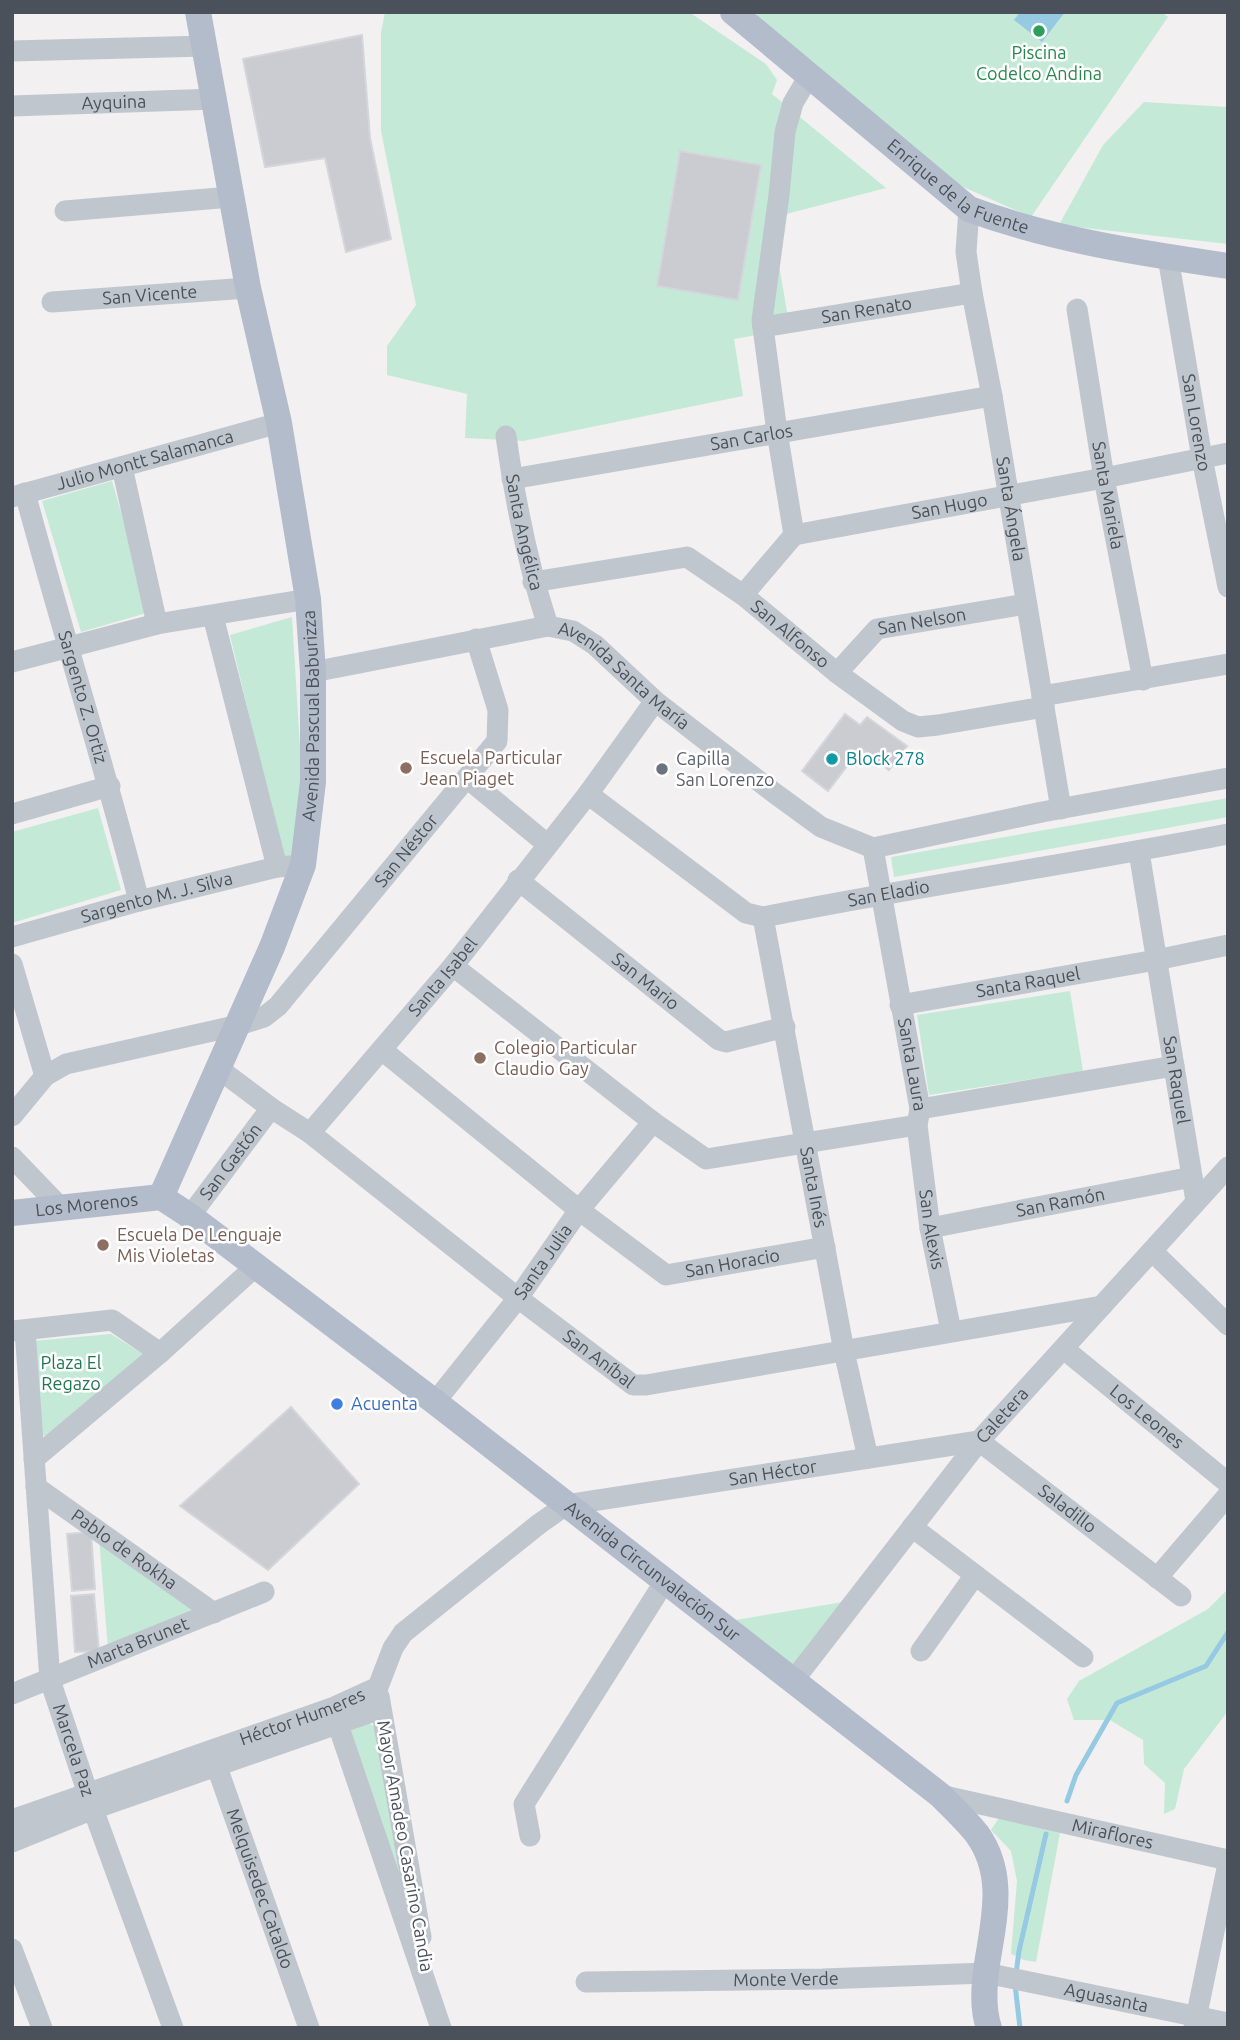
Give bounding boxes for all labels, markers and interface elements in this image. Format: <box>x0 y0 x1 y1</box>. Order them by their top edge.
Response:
marker: Piscina Codelco Andina <box>1031 23 1047 39</box>
place label: Piscina Codelco Andina <box>976 42 1102 83</box>
street label: Ayquina <box>81 90 147 113</box>
street label: Enrique de la Fuente <box>884 134 1032 237</box>
street label: San Vicente <box>102 281 198 307</box>
street label: San Renato <box>820 292 913 326</box>
street label: San Lorenzo <box>1179 372 1215 473</box>
street label: San Carlos <box>709 420 794 454</box>
street label: Julio Montt Salamanca <box>54 425 236 493</box>
street label: Santa Mariela <box>1089 440 1129 551</box>
street label: Santa Ángela <box>993 455 1030 563</box>
street label: Santa Angélica <box>503 473 548 592</box>
street label: San Hugo <box>910 489 989 522</box>
street label: San Alfonso <box>748 595 834 672</box>
street label: San Nelson <box>876 603 967 638</box>
street label: Avenida Pascual Baburizza <box>297 609 322 822</box>
street label: Avenida Santa María <box>557 617 694 733</box>
street label: Sargento Z. Ortiz <box>55 628 112 765</box>
place label: Escuela Particular Jean Piaget <box>420 747 562 788</box>
place label: Capilla San Lorenzo <box>676 748 774 789</box>
place label: Block 278 <box>846 748 925 768</box>
marker: Block 278 <box>824 751 840 767</box>
marker: Escuela Particular Jean Piaget <box>398 760 414 776</box>
marker: Capilla San Lorenzo <box>654 761 670 777</box>
street label: San Néstor <box>370 810 442 890</box>
street label: Sargento M. J. Silva <box>78 867 234 926</box>
street label: San Eladio <box>846 876 931 910</box>
street label: Santa Isabel <box>404 933 481 1020</box>
street label: San Mario <box>609 948 684 1013</box>
street label: Santa Raquel <box>974 962 1082 1000</box>
street label: Santa Laura <box>895 1016 931 1112</box>
street label: San Raquel <box>1160 1034 1194 1126</box>
place label: Colegio Particular Claudio Gay <box>494 1037 637 1078</box>
marker: Colegio Particular Claudio Gay <box>472 1050 488 1066</box>
street label: San Gastón <box>195 1119 265 1203</box>
street label: Santa Inés <box>797 1145 832 1230</box>
street label: San Ramón <box>1014 1183 1106 1220</box>
street label: San Alexis <box>916 1188 949 1271</box>
street label: Los Morenos <box>34 1189 139 1219</box>
street label: Santa Julia <box>509 1220 575 1303</box>
place label: Escuela De Lenguaje Mis Violetas <box>117 1224 282 1265</box>
marker: Escuela De Lenguaje Mis Violetas <box>95 1237 111 1253</box>
street label: San Horacio <box>684 1244 781 1280</box>
street label: San Aníbal <box>560 1325 639 1392</box>
park label: Plaza El Regazo <box>40 1352 102 1393</box>
street label: Los Leones <box>1107 1380 1189 1452</box>
street label: Caletera <box>971 1383 1032 1447</box>
place label: Acuenta <box>351 1393 418 1413</box>
marker: Acuenta <box>329 1396 345 1412</box>
street label: San Héctor <box>727 1455 818 1489</box>
street label: Saladillo <box>1035 1479 1101 1537</box>
street label: Avenida Circunvalación Sur <box>562 1496 745 1645</box>
street label: Pablo de Rokha <box>68 1504 181 1593</box>
street label: Marta Brunet <box>84 1613 192 1672</box>
street label: Héctor Humeres <box>237 1683 368 1749</box>
street label: Marcela Paz <box>50 1701 99 1799</box>
street label: Mayor Amadeo Casarino Candia <box>374 1719 438 1973</box>
street label: Melquisedec Cataldo <box>223 1806 298 1971</box>
street label: Miraflores <box>1070 1814 1156 1852</box>
street label: Monte Verde <box>733 1967 839 1989</box>
street label: Aguasanta <box>1063 1978 1150 2015</box>

